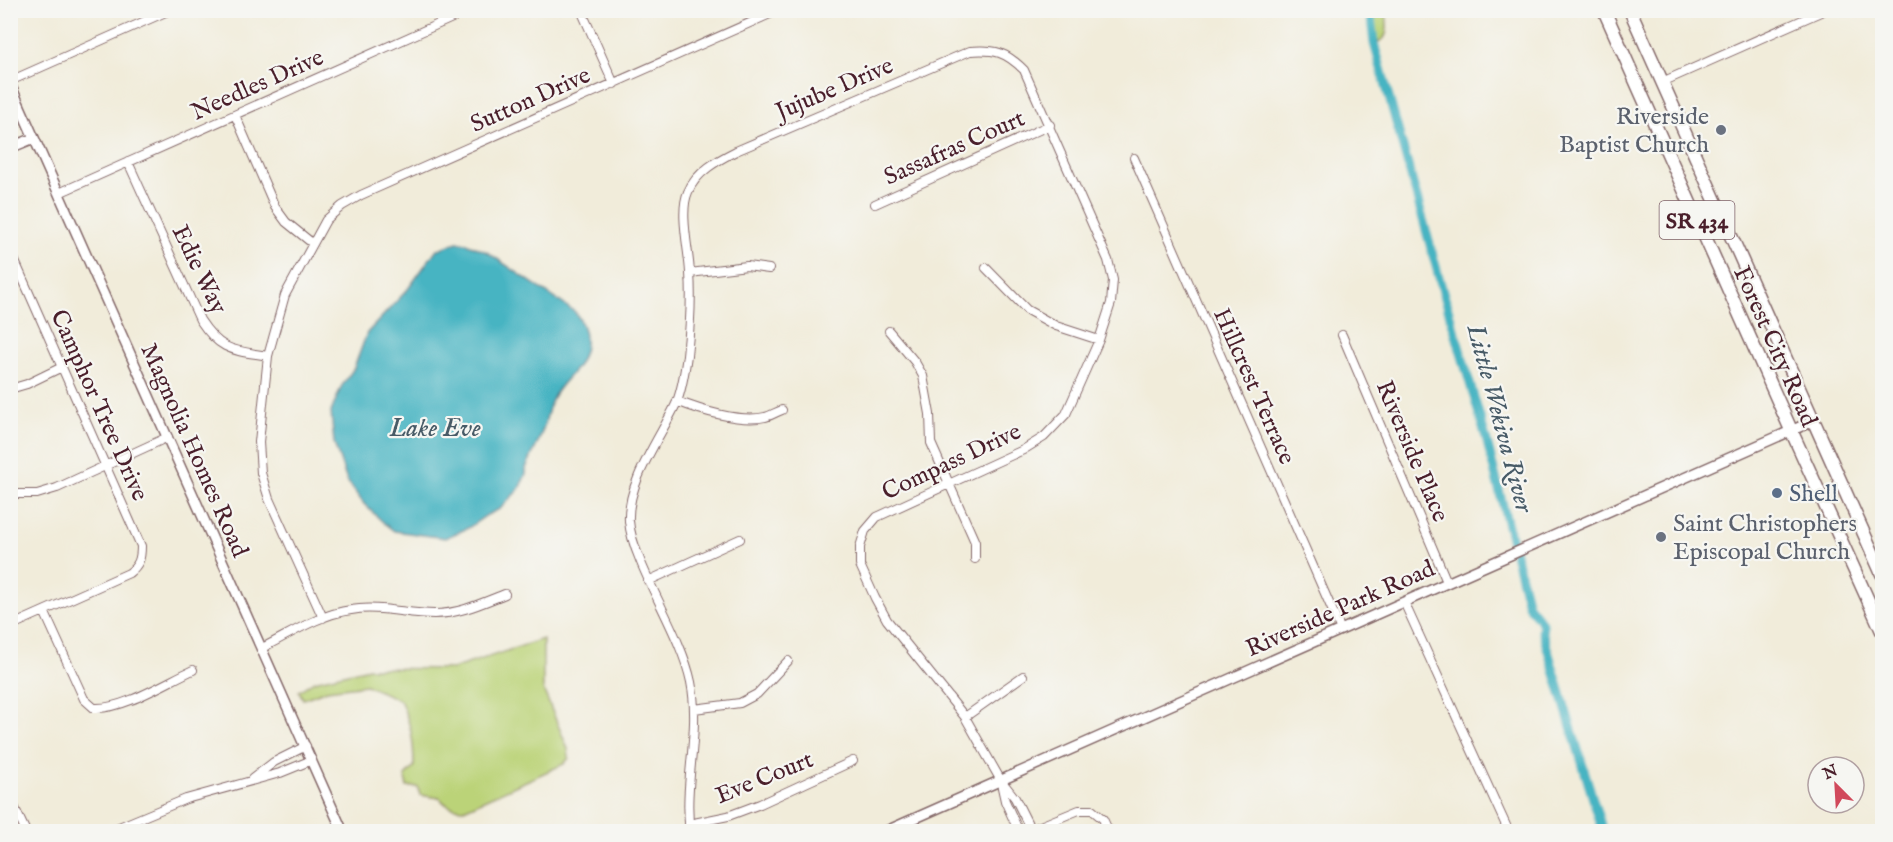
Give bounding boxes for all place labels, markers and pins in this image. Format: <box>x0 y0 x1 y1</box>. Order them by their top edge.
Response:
place label: Riverside Baptist Church <box>1559 102 1709 161</box>
marker: Riverside Baptist Church <box>1714 123 1728 137</box>
place label: Shell <box>1789 479 1839 510</box>
marker: Shell <box>1770 486 1784 500</box>
place label: Saint Christophers Episcopal Church <box>1673 509 1857 568</box>
marker: Saint Christophers Episcopal Church <box>1654 530 1668 544</box>

